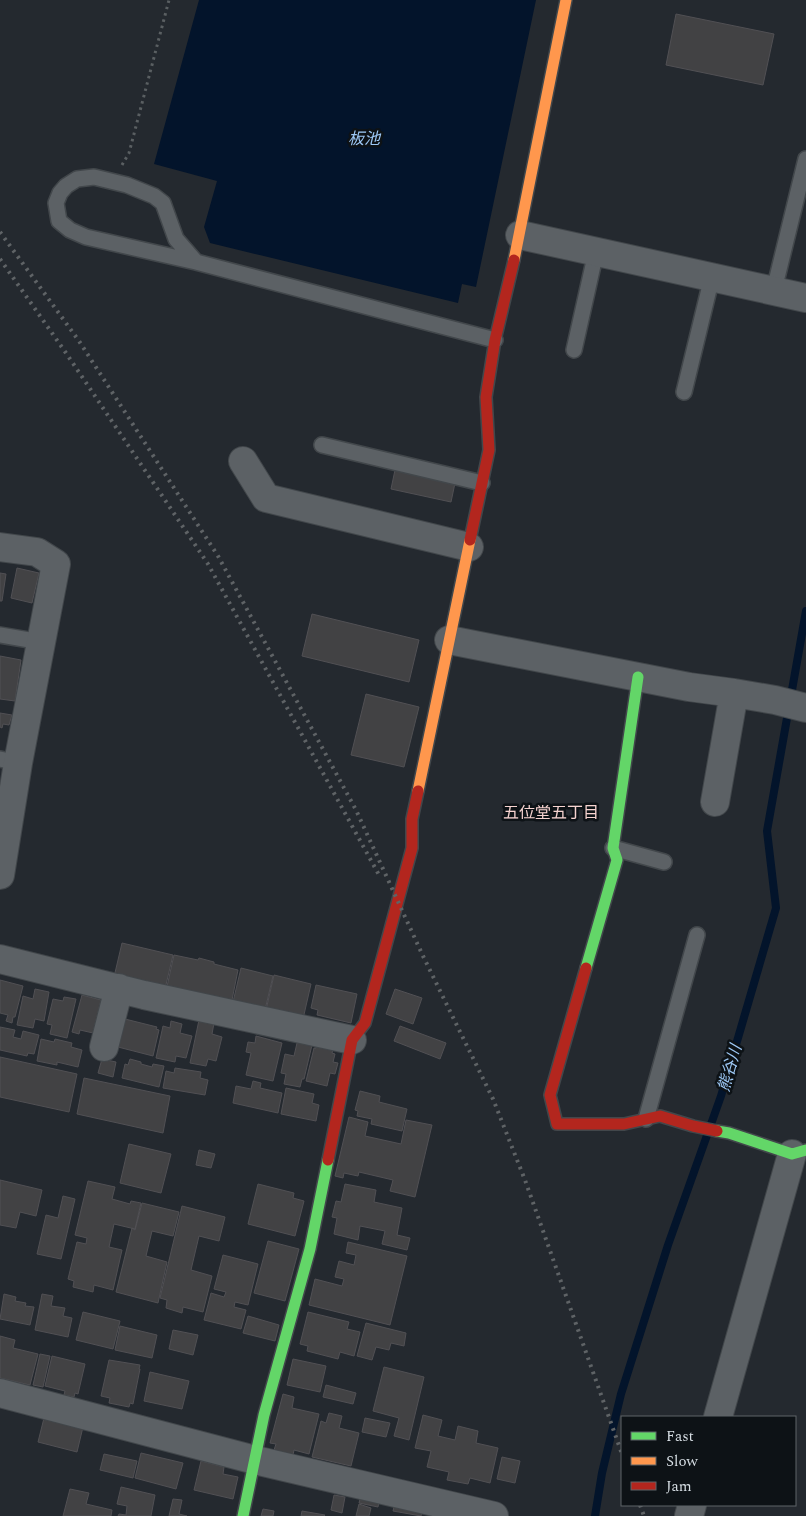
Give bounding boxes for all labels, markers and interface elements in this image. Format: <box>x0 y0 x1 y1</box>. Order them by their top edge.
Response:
water label: 板池 <box>348 127 382 151</box>
district label: 五位堂五丁目 <box>503 801 599 825</box>
water label: 熊谷川 <box>712 1040 749 1095</box>
legend <box>621 1416 796 1506</box>
text: Fast <box>666 1425 694 1448</box>
text: Slow <box>666 1450 698 1473</box>
text: Jam <box>666 1475 692 1498</box>

